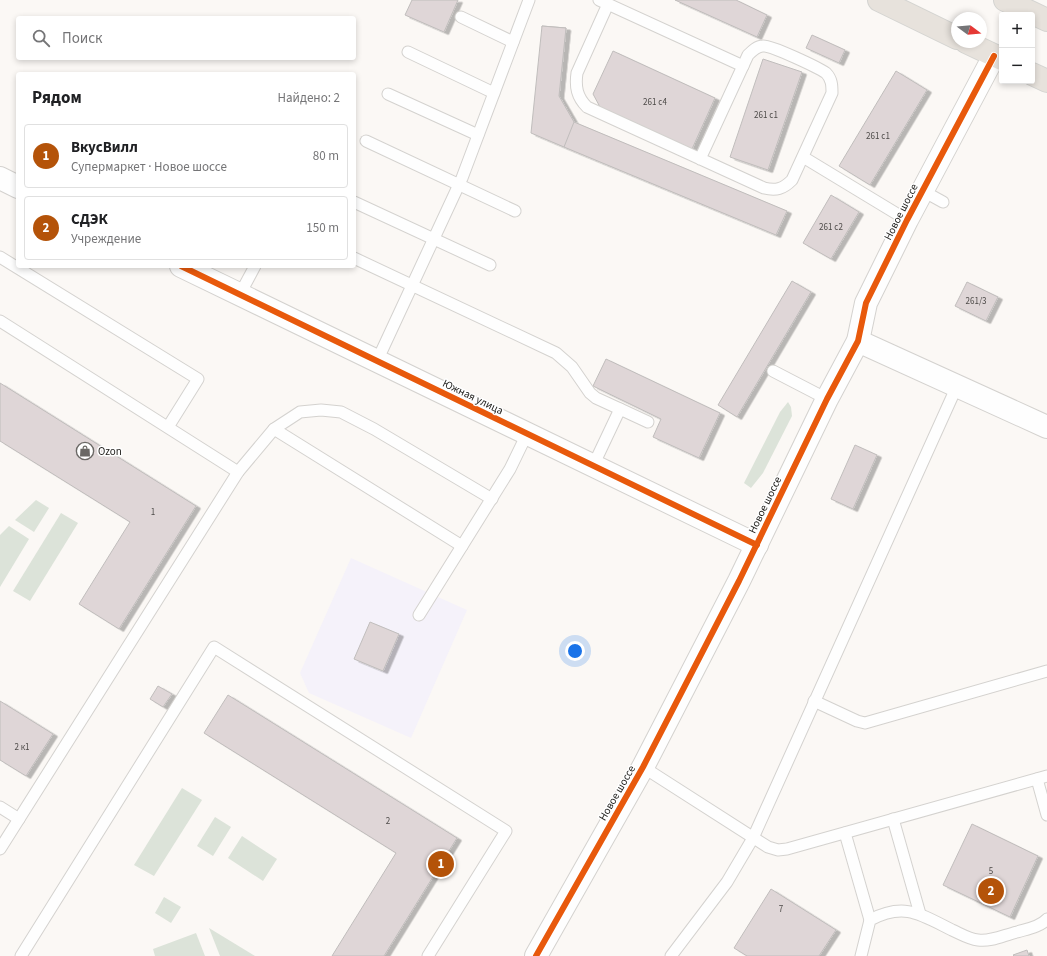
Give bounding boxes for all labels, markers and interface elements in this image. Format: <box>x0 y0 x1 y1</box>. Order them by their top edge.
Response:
north arrow <box>951 12 987 48</box>
map controls <box>999 12 1035 84</box>
button: + <box>999 12 1035 48</box>
search box <box>16 16 356 60</box>
icon: search <box>30 27 52 49</box>
text: Поиск <box>62 28 103 49</box>
button: − <box>999 48 1035 84</box>
text: Рядом <box>32 86 82 110</box>
text: Найдено: 2 <box>278 89 340 107</box>
house number: 261 с4 <box>643 96 667 109</box>
house number: 261 с1 <box>754 109 778 122</box>
house number: 261 с1 <box>866 130 890 143</box>
text: ВкусВилл <box>71 137 138 158</box>
text: 1 <box>43 147 49 165</box>
text: 80 m <box>313 147 339 165</box>
text: Супермаркет · Новое шоссе <box>71 158 227 176</box>
street label: Новое шоссе <box>880 181 922 243</box>
text: СДЭК <box>71 209 108 230</box>
text: 2 <box>43 219 49 237</box>
text: 150 m <box>306 219 339 237</box>
house number: 261 с2 <box>819 221 843 234</box>
text: Учреждение <box>71 230 141 248</box>
house number: 261/3 <box>965 295 987 308</box>
street label: Южная улица <box>440 376 506 418</box>
shop icon: Ozon <box>75 441 95 461</box>
place label: Ozon <box>98 444 122 459</box>
street label: Новое шоссе <box>745 474 785 536</box>
house number: 1 <box>151 506 155 519</box>
your location <box>565 641 585 661</box>
house number: 2 к1 <box>14 741 30 754</box>
street label: Новое шоссе <box>595 762 639 823</box>
house number: 2 <box>386 815 391 828</box>
pin: 1 <box>428 849 454 879</box>
house number: 5 <box>989 865 994 878</box>
pin: 2 <box>978 876 1004 906</box>
house number: 7 <box>779 903 784 916</box>

